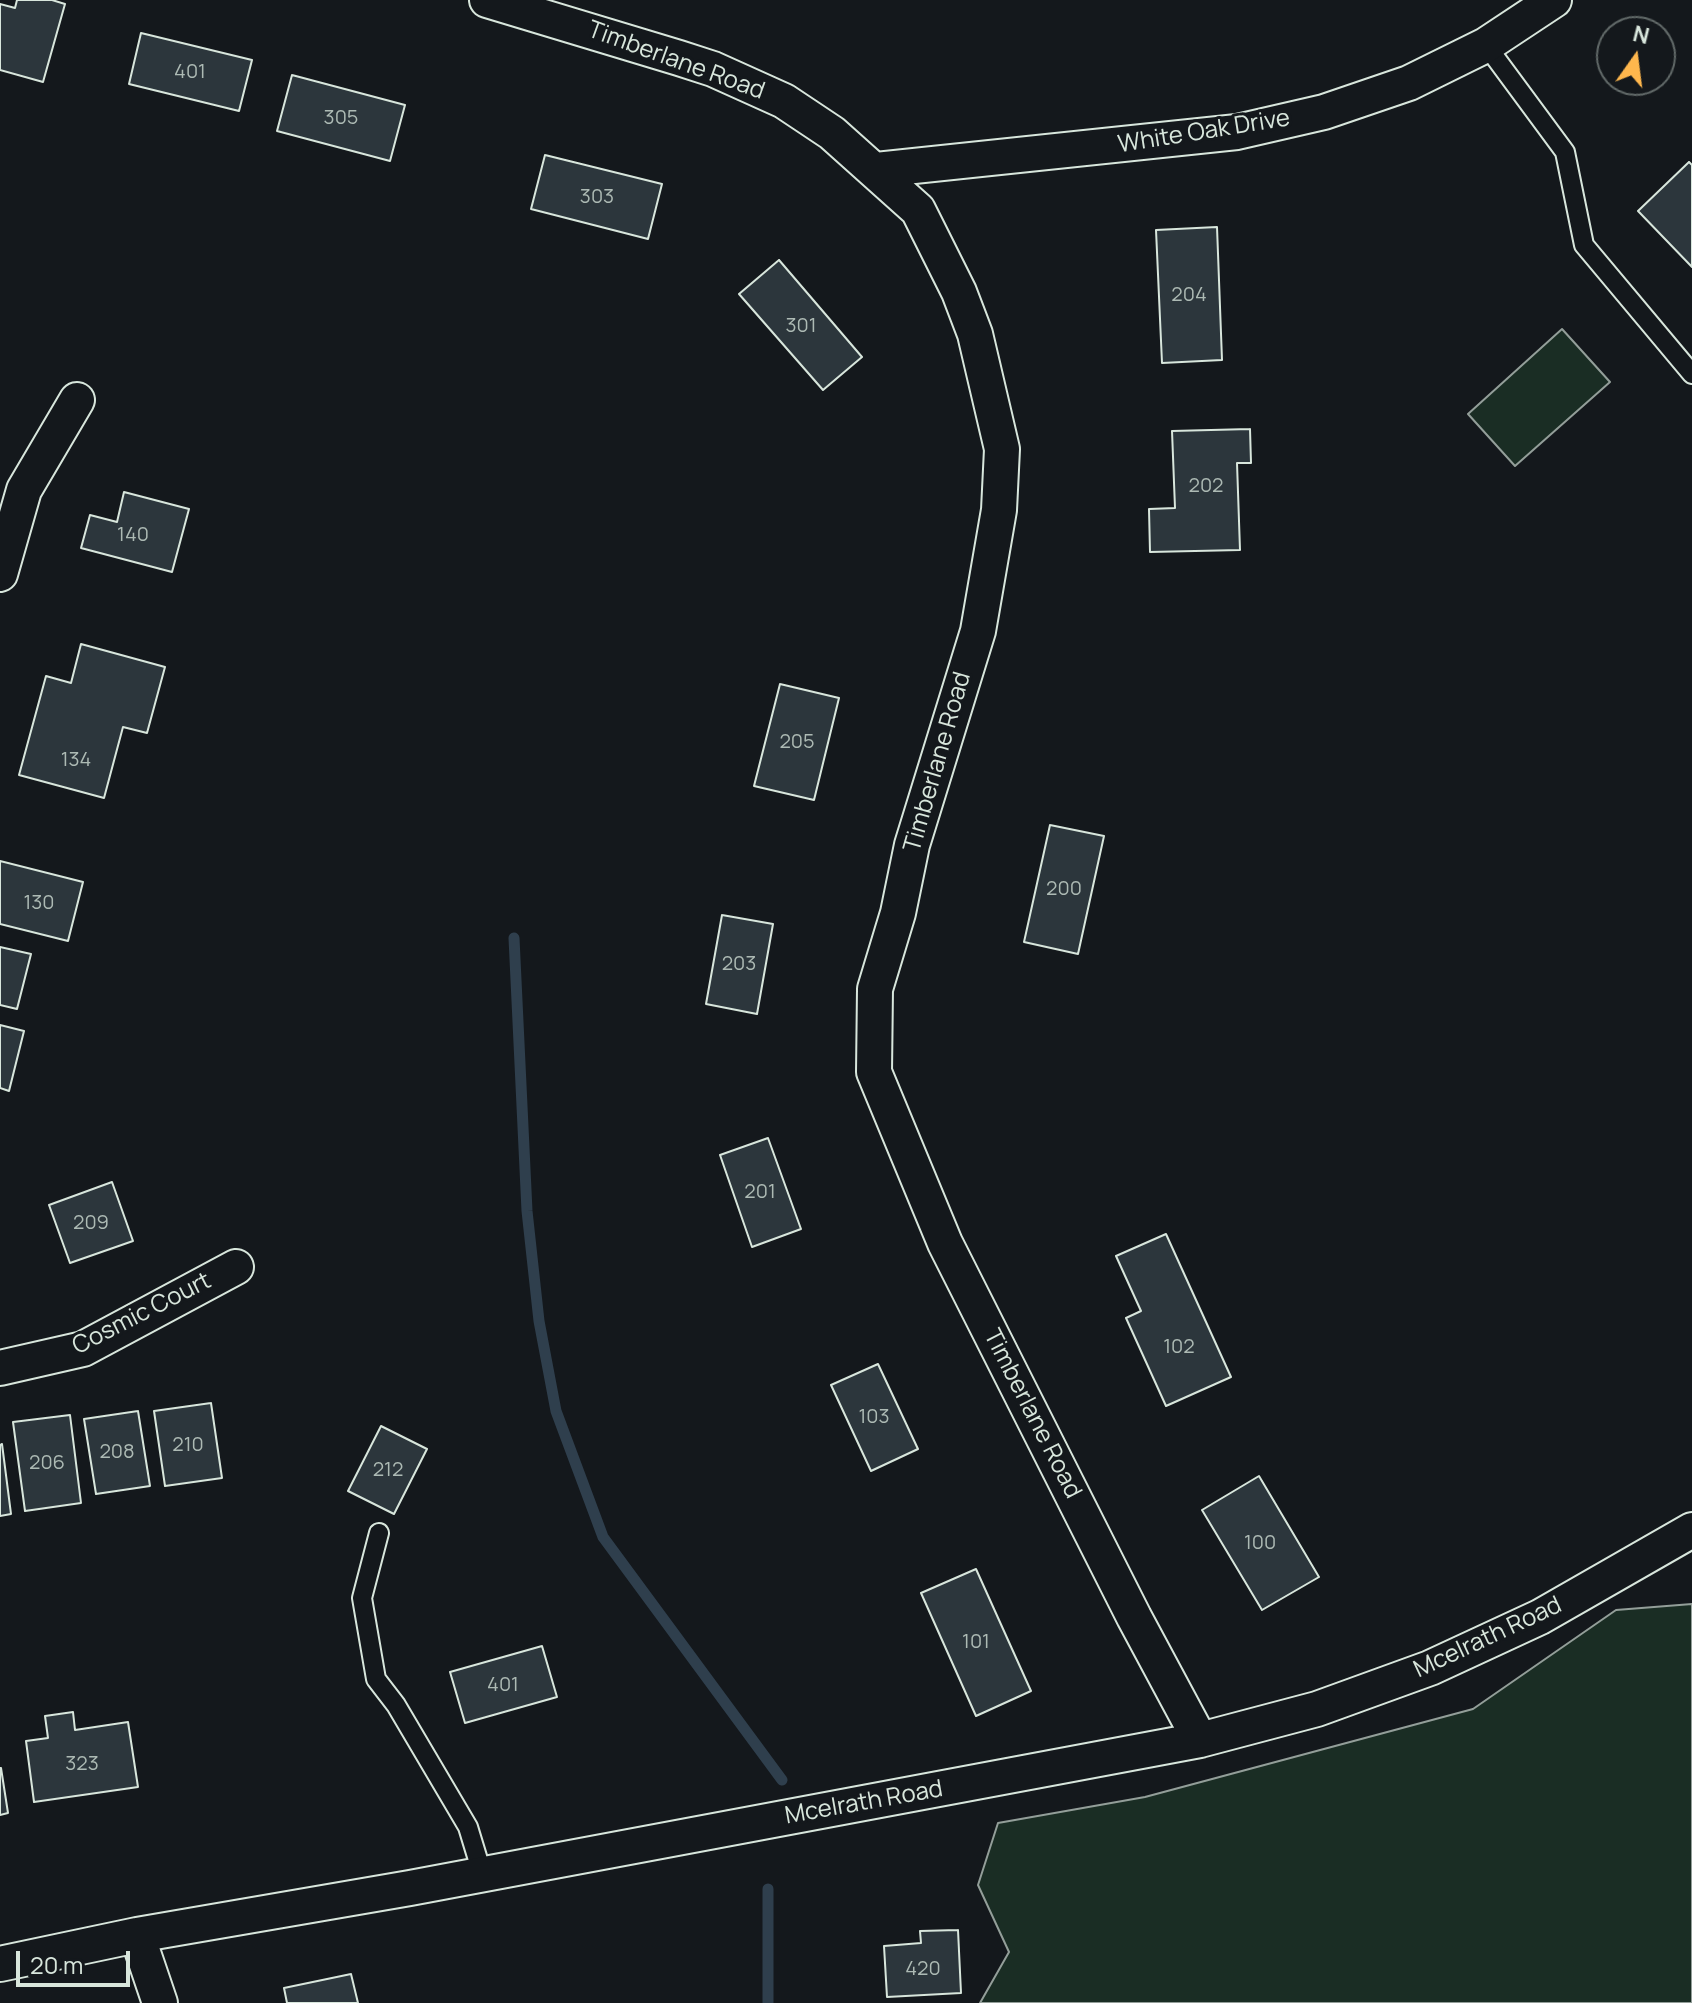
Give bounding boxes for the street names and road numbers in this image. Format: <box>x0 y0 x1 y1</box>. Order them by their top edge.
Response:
street label: Timberlane Road <box>584 16 768 106</box>
street label: White Oak Drive <box>1116 104 1292 160</box>
street label: Timberlane Road <box>899 669 977 855</box>
street label: Cosmic Court <box>68 1267 216 1361</box>
street label: Timberlane Road <box>977 1325 1087 1503</box>
street label: Mcelrath Road <box>1410 1591 1566 1685</box>
street label: Mcelrath Road <box>783 1775 945 1831</box>

